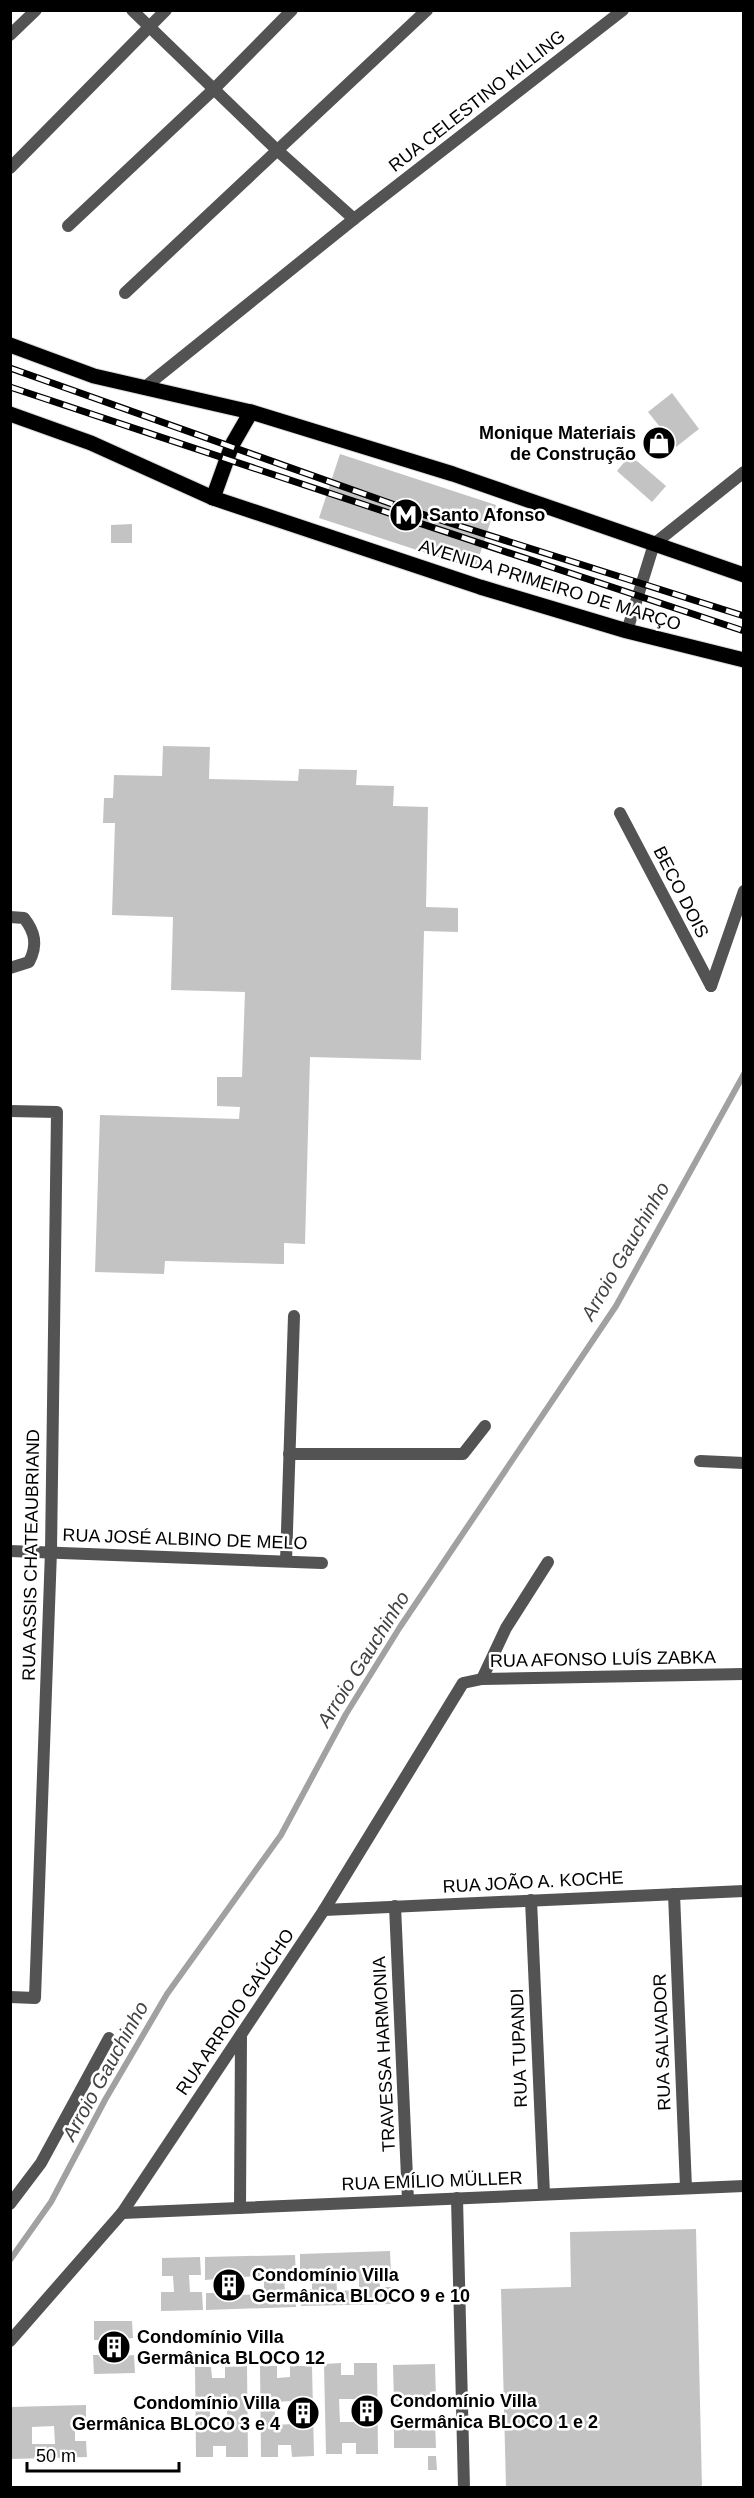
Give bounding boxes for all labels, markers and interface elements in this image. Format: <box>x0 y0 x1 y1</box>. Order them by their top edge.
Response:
street label: RUA CELESTINO KILLING <box>385 26 569 176</box>
place label: Monique Materiais de Construção <box>479 423 636 464</box>
shop icon: Monique Materiais de Construção <box>641 425 677 461</box>
metro station icon: Santo Afonso <box>388 497 424 533</box>
place label: Santo Afonso <box>429 505 545 525</box>
street label: AVENIDA PRIMEIRO DE MARÇO <box>417 536 683 634</box>
street label: BECO DOIS <box>649 843 713 941</box>
water label: Arroio Gauchinho <box>576 1178 673 1325</box>
street label: RUA ASSIS CHATEAUBRIAND <box>19 1429 43 1681</box>
street label: RUA JOSÉ ALBINO DE MELO <box>62 1525 308 1553</box>
water label: Arroio Gauchinho <box>312 1587 414 1732</box>
street label: RUA AFONSO LUÍS ZABKA <box>490 1647 716 1671</box>
street label: RUA JOÃO A. KOCHE <box>442 1866 624 1897</box>
street label: RUA ARROIO GAÚCHO <box>171 1925 298 2099</box>
street label: TRAVESSA HARMONIA <box>369 1956 399 2152</box>
street label: RUA SALVADOR <box>650 1973 674 2111</box>
street label: RUA TUPANDI <box>507 1988 531 2108</box>
water label: Arroio Gauchinho <box>57 1998 152 2145</box>
street label: RUA EMÍLIO MÜLLER <box>341 2168 523 2194</box>
place label: Condomínio Villa Germânica BLOCO 9 e 10 <box>252 2265 470 2306</box>
building icon: Condomínio Villa Germânica BLOCO 9 e 10 <box>211 2267 247 2303</box>
place label: Condomínio Villa Germânica BLOCO 12 <box>137 2327 325 2368</box>
building icon: Condomínio Villa Germânica BLOCO 12 <box>96 2329 132 2365</box>
place label: Condomínio Villa Germânica BLOCO 1 e 2 <box>390 2391 598 2432</box>
place label: Condomínio Villa Germânica BLOCO 3 e 4 <box>72 2393 281 2434</box>
building icon: Condomínio Villa Germânica BLOCO 1 e 2 <box>349 2393 385 2429</box>
building icon: Condomínio Villa Germânica BLOCO 3 e 4 <box>285 2395 321 2431</box>
scale bar <box>27 2435 178 2473</box>
text: 50 m <box>36 2446 76 2466</box>

